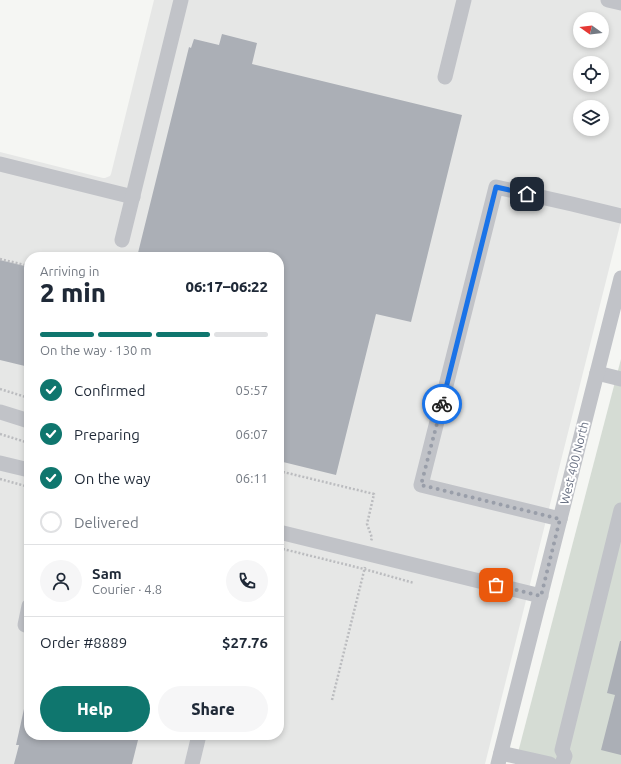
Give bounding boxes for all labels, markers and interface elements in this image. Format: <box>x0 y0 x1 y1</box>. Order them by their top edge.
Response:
north arrow <box>573 12 609 48</box>
map controls <box>573 12 609 136</box>
button: locate <box>573 56 609 92</box>
button: layers <box>573 100 609 136</box>
pin <box>510 177 544 211</box>
icon: home <box>516 183 538 205</box>
text: Arriving in <box>40 264 99 278</box>
text: 2 min <box>40 278 106 307</box>
text: 06:17–06:22 <box>185 278 268 295</box>
text: On the way · 130 m <box>40 343 152 357</box>
icon: check <box>40 379 62 401</box>
text: Confirmed <box>74 382 146 399</box>
text: 05:57 <box>235 383 268 397</box>
courier <box>422 384 462 424</box>
icon: bike <box>431 393 453 415</box>
street label: West 400 North <box>557 420 591 506</box>
icon: check <box>40 423 62 445</box>
text: Preparing <box>74 426 140 443</box>
text: 06:07 <box>235 427 268 441</box>
icon: check <box>40 467 62 489</box>
text: On the way <box>74 470 150 487</box>
text: 06:11 <box>235 471 268 485</box>
text: Delivered <box>74 514 139 531</box>
button: person <box>40 560 82 602</box>
button: phone <box>226 560 268 602</box>
text: Sam <box>92 565 122 582</box>
pin <box>479 568 513 602</box>
icon: bag <box>485 574 507 596</box>
text: Courier · 4.8 <box>92 582 162 596</box>
text: Order #8889 <box>40 634 127 651</box>
text: $27.76 <box>222 634 268 651</box>
button: Help <box>40 686 150 732</box>
button: Share <box>158 686 268 732</box>

